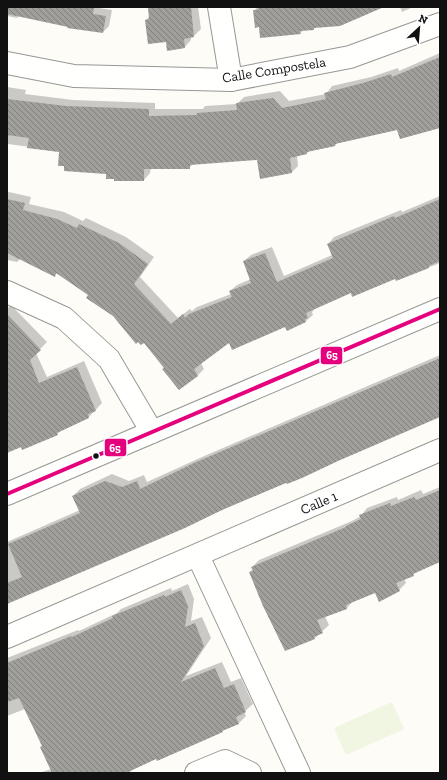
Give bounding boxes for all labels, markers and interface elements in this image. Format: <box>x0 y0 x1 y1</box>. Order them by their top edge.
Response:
north arrow <box>399 8 439 48</box>
text: N <box>417 12 430 27</box>
street label: Calle Compostela <box>221 53 327 87</box>
line badge: 65 <box>320 346 343 365</box>
text: 65 <box>326 349 338 362</box>
line badge: 65 <box>104 438 127 457</box>
text: 65 <box>109 442 121 455</box>
unlabelled marker <box>91 451 101 461</box>
street label: Calle 1 <box>298 487 341 518</box>

